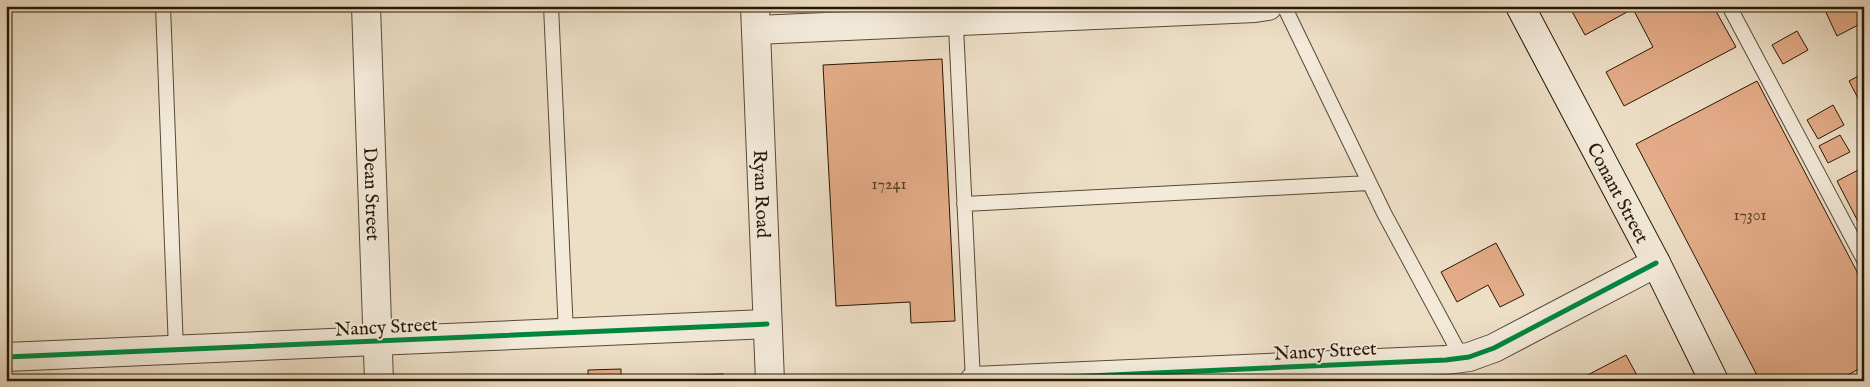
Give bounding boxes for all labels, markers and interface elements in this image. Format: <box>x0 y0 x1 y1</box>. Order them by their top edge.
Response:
street label: Conant Street <box>1581 139 1654 248</box>
street label: Dean Street <box>357 147 384 242</box>
street label: Ryan Road <box>747 149 774 239</box>
house number: 17241 <box>872 175 906 195</box>
house number: 17301 <box>1733 206 1767 226</box>
street label: Nancy Street <box>334 313 439 343</box>
street label: Nancy Street <box>1273 337 1378 367</box>

